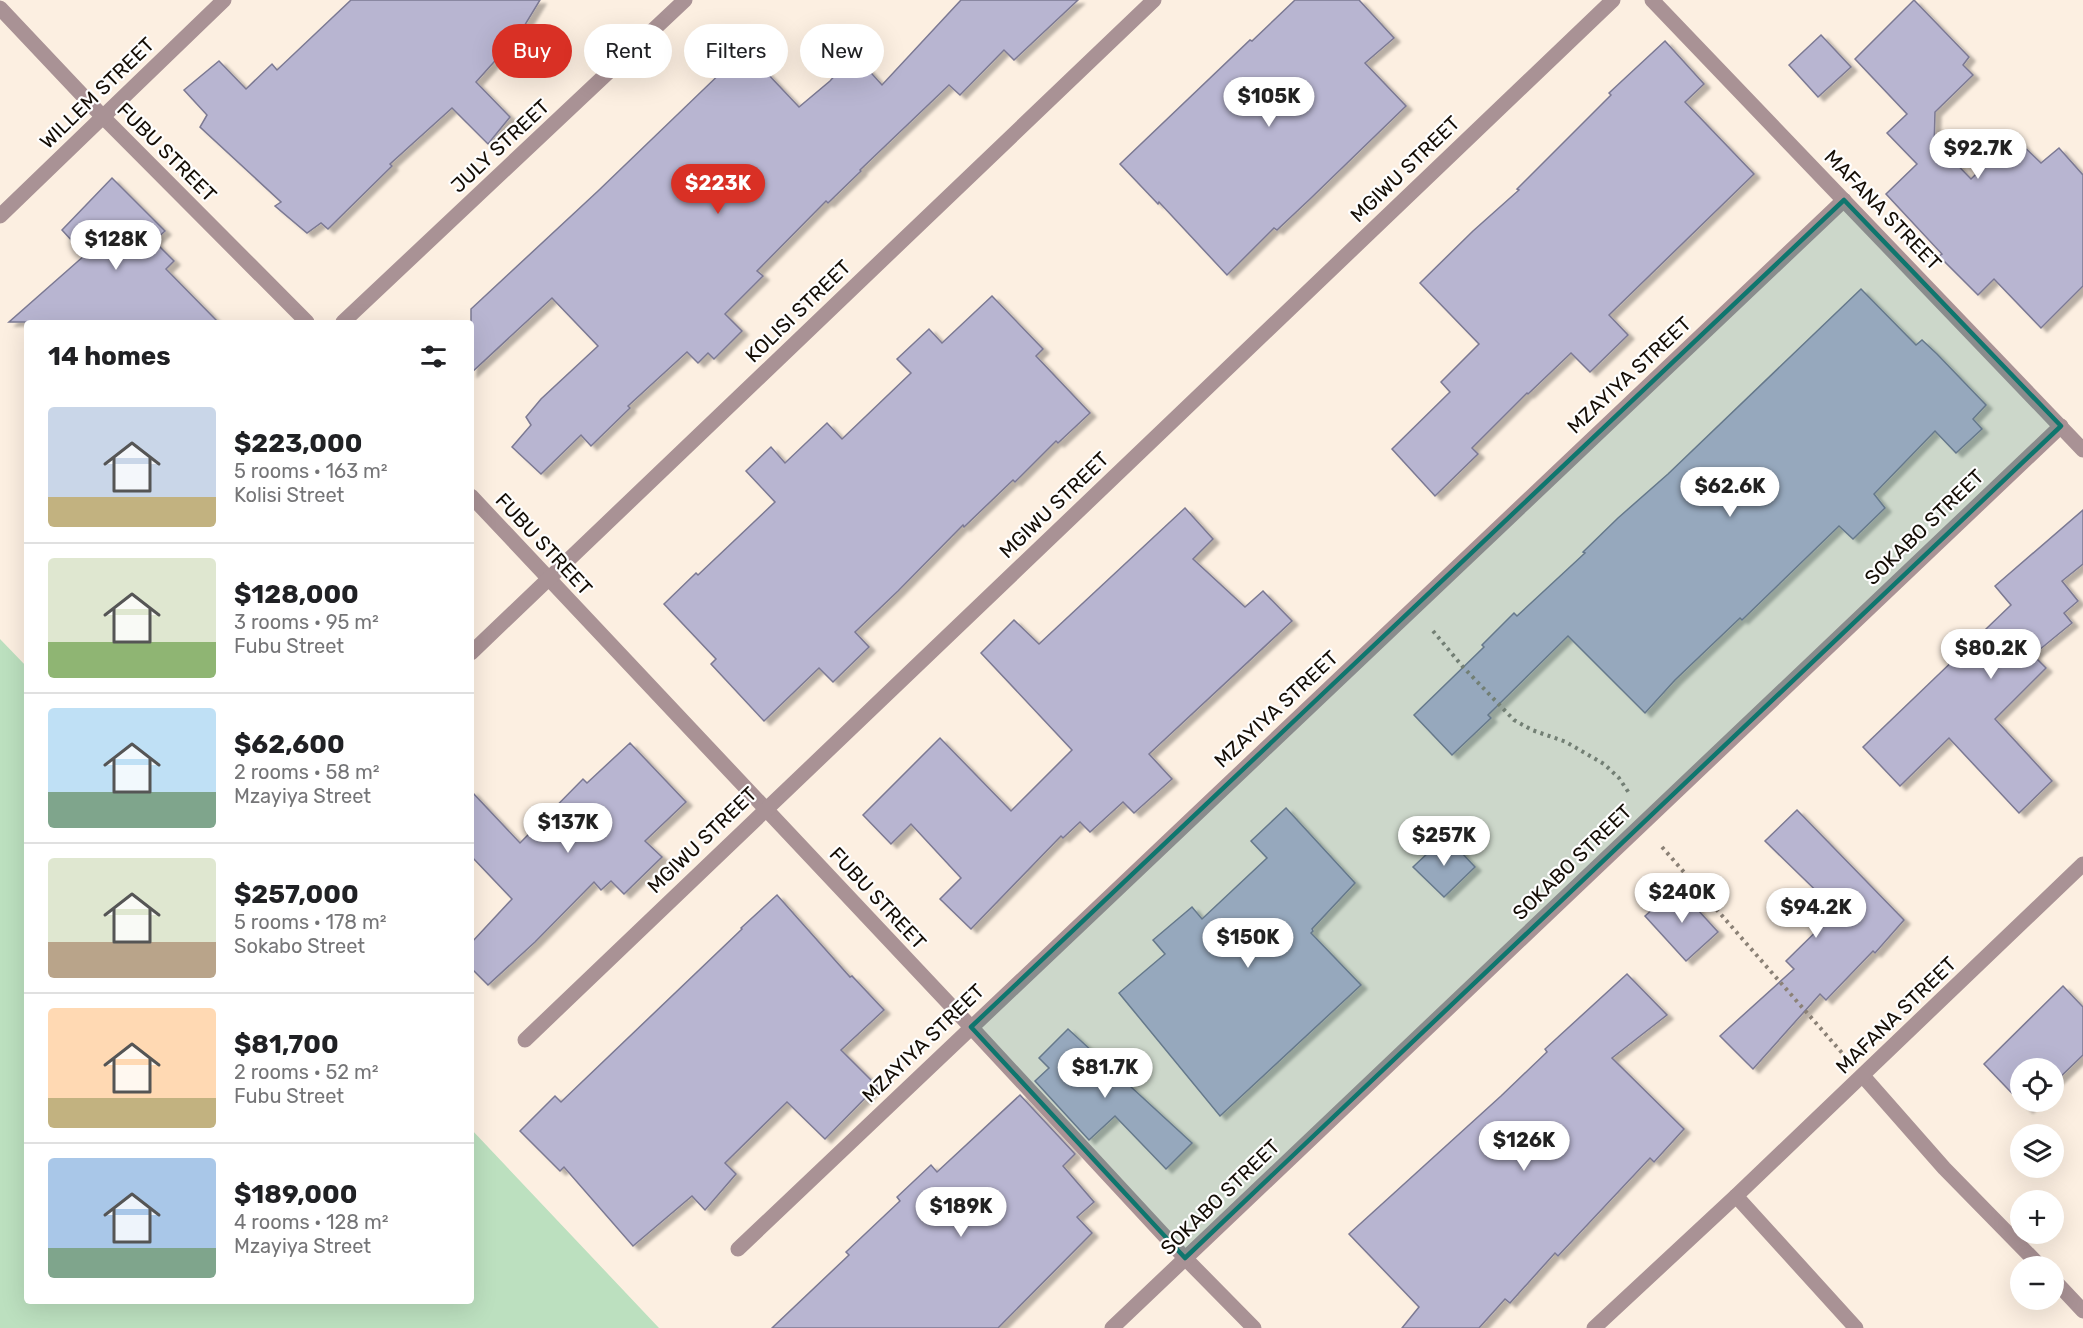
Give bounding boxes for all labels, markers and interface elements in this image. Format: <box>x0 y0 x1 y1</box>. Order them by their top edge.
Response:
chip: Buy <box>492 24 572 78</box>
chip: Rent <box>584 24 672 78</box>
chip: Filters <box>684 24 788 78</box>
chip: New <box>800 24 884 78</box>
street label: WILLEM STREET <box>35 32 159 154</box>
pin: $105K <box>1227 77 1311 128</box>
text: $105K <box>1237 84 1301 108</box>
street label: JULY STREET <box>446 94 555 198</box>
street label: FUBU STREET <box>112 97 222 207</box>
street label: MGIWU STREET <box>1345 111 1465 227</box>
pin: $92.7K <box>1929 129 2027 180</box>
text: $92.7K <box>1944 136 2012 160</box>
street label: MAFANA STREET <box>1820 145 1947 275</box>
pin: $223K <box>676 164 760 215</box>
text: $223K <box>685 171 751 195</box>
pin: $128K <box>74 220 158 271</box>
text: $128K <box>84 227 148 251</box>
street label: KOLISI STREET <box>740 254 856 367</box>
street label: MZAYIYA STREET <box>1562 311 1696 438</box>
icon: filters <box>417 340 450 373</box>
text: 14 homes <box>48 341 171 372</box>
text: $223,000 <box>234 428 362 459</box>
icon: home <box>96 431 168 503</box>
street label: MGIWU STREET <box>994 447 1114 563</box>
text: 5 rooms · 163 m² <box>234 459 388 483</box>
street label: SOKABO STREET <box>1860 464 1989 590</box>
pin: $62.6K <box>1681 467 1779 518</box>
text: $62.6K <box>1694 474 1766 498</box>
text: Kolisi Street <box>234 483 344 507</box>
street label: FUBU STREET <box>491 488 598 600</box>
text: $128,000 <box>234 579 359 610</box>
icon: home <box>96 582 168 654</box>
text: 3 rooms · 95 m² <box>234 610 379 634</box>
pin: $80.2K <box>1942 629 2040 680</box>
text: Fubu Street <box>234 634 344 658</box>
text: $80.2K <box>1955 636 2027 660</box>
street label: MZAYIYA STREET <box>1209 645 1343 772</box>
text: $62,600 <box>234 729 345 760</box>
icon: home <box>96 732 168 804</box>
text: 2 rooms · 58 m² <box>234 760 380 784</box>
street label: MGIWU STREET <box>642 782 762 898</box>
text: Mzayiya Street <box>234 784 371 808</box>
street label: SOKABO STREET <box>1508 799 1637 925</box>
pin: $137K <box>526 803 610 854</box>
text: $137K <box>537 810 599 834</box>
pin: $257K <box>1402 816 1486 867</box>
text: $257K <box>1412 823 1476 847</box>
street label: FUBU STREET <box>825 842 932 954</box>
pin: $240K <box>1640 873 1724 924</box>
text: $257,000 <box>234 879 359 910</box>
text: $240K <box>1649 880 1715 904</box>
icon: home <box>96 882 168 954</box>
pin: $94.2K <box>1767 888 1865 939</box>
text: $94.2K <box>1780 895 1852 919</box>
text: 5 rooms · 178 m² <box>234 910 387 934</box>
pin: $150K <box>1206 918 1290 969</box>
text: $150K <box>1216 925 1280 949</box>
text: Sokabo Street <box>234 934 365 958</box>
street label: MAFANA STREET <box>1831 951 1961 1078</box>
street label: MZAYIYA STREET <box>857 978 989 1107</box>
text: $81,700 <box>234 1029 339 1060</box>
icon: home <box>96 1032 168 1104</box>
pin: $81.7K <box>1056 1048 1154 1099</box>
text: $81.7K <box>1072 1055 1138 1079</box>
map controls <box>2010 1058 2064 1310</box>
button: locate <box>2010 1058 2064 1112</box>
text: 2 rooms · 52 m² <box>234 1060 379 1084</box>
text: Fubu Street <box>234 1084 344 1108</box>
pin: $126K <box>1482 1121 1566 1172</box>
button: layers <box>2010 1124 2064 1178</box>
text: $126K <box>1493 1128 1555 1152</box>
street label: SOKABO STREET <box>1156 1134 1285 1260</box>
text: $189,000 <box>234 1179 357 1210</box>
icon: home <box>96 1182 168 1254</box>
pin: $189K <box>919 1187 1003 1238</box>
button: + <box>2010 1190 2064 1244</box>
text: $189K <box>930 1194 992 1218</box>
text: 4 rooms · 128 m² <box>234 1210 389 1234</box>
text: Mzayiya Street <box>234 1234 371 1258</box>
button: − <box>2010 1256 2064 1310</box>

